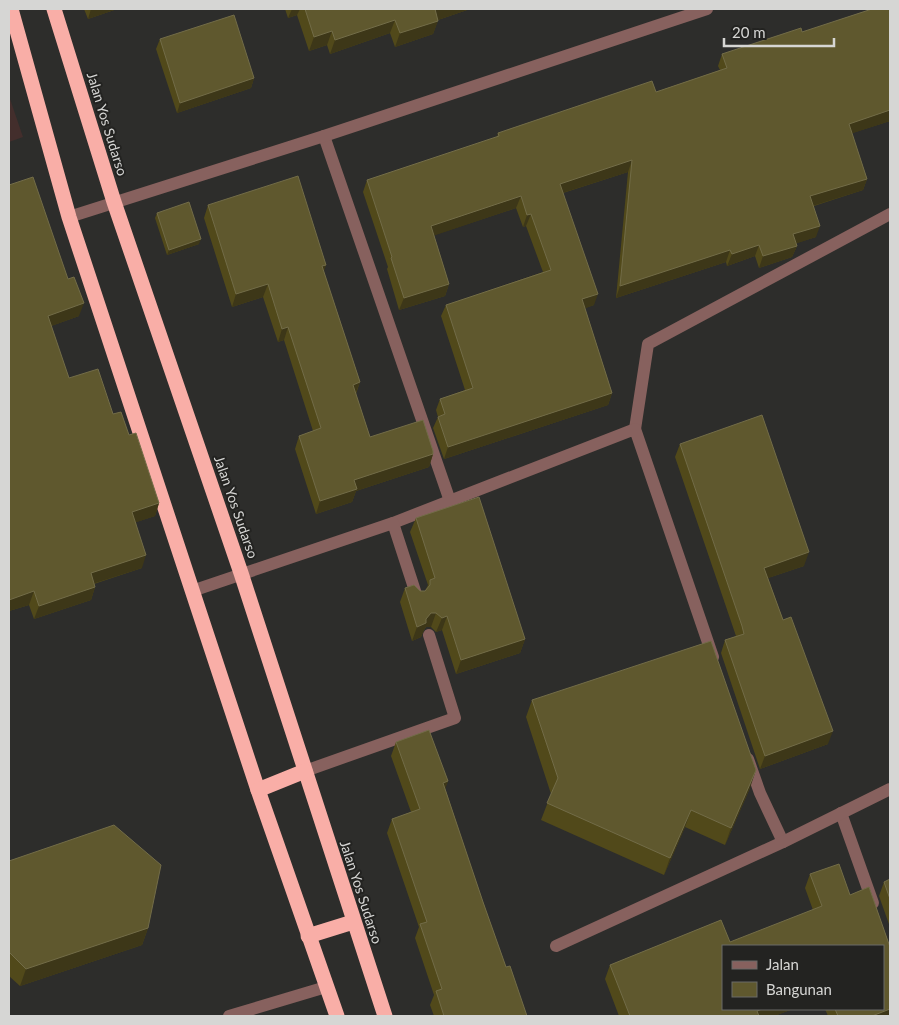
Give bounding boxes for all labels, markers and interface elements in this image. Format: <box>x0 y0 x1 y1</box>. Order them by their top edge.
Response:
scale bar <box>724 15 834 47</box>
text: 20 m <box>732 23 766 41</box>
street label: Jalan Yos Sudarso <box>84 70 131 178</box>
street label: Jalan Yos Sudarso <box>211 453 262 561</box>
street label: Jalan Yos Sudarso <box>337 838 386 946</box>
legend <box>722 945 884 1010</box>
text: Jalan <box>766 955 799 973</box>
text: Bangunan <box>766 980 832 998</box>

